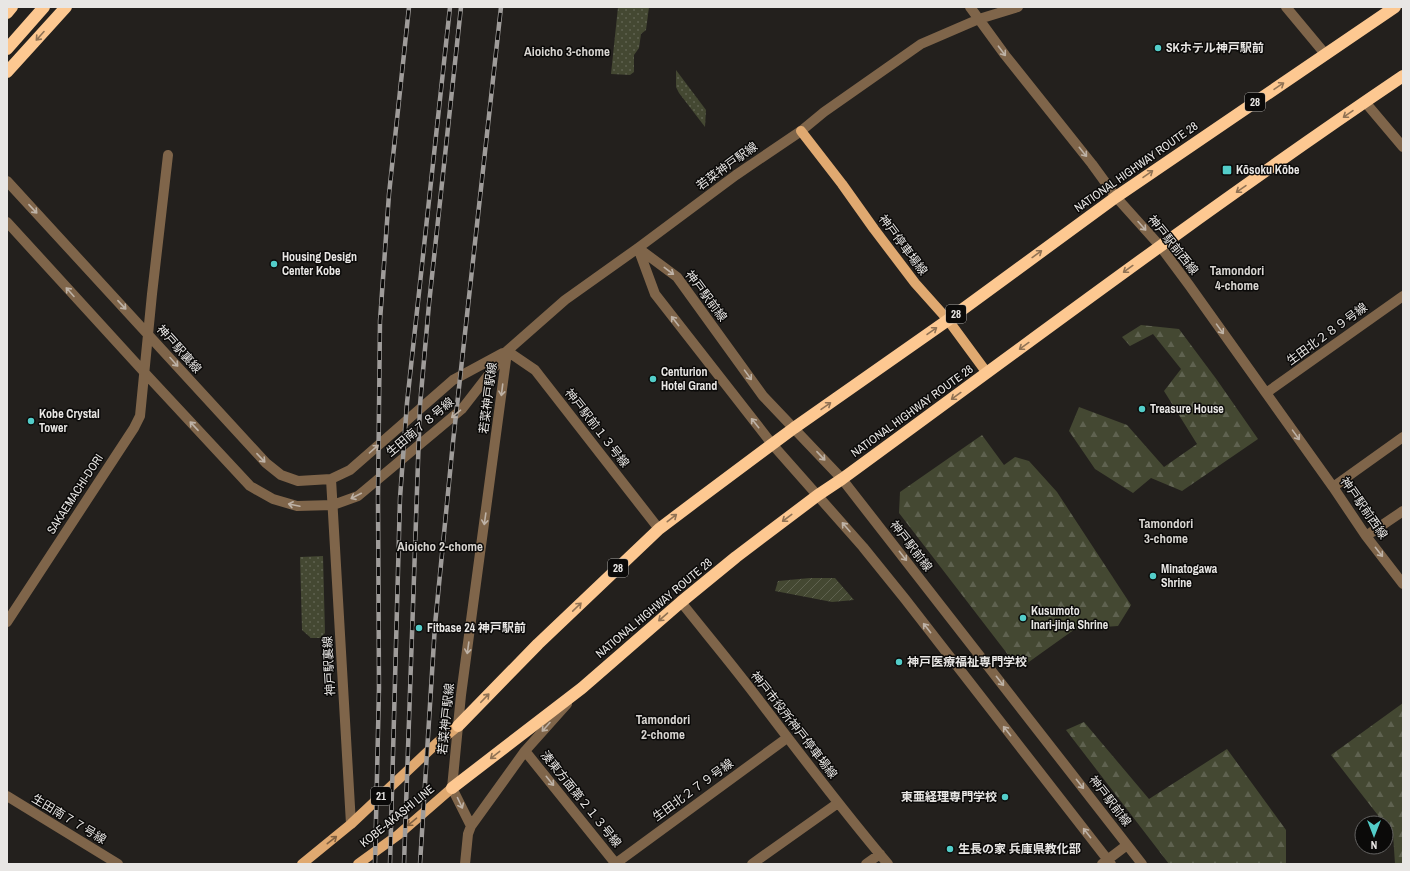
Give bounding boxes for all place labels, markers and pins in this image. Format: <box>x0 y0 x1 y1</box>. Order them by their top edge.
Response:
place label: SKホテル神戸駅前 <box>1166 40 1264 56</box>
marker: SKホテル神戸駅前 <box>1153 43 1163 53</box>
place label: Kōsoku Kōbe <box>1236 162 1300 178</box>
marker: Kōsoku Kōbe <box>1221 164 1233 176</box>
place label: Housing Design Center Kobe <box>282 249 357 279</box>
marker: Housing Design Center Kobe <box>269 259 279 269</box>
place label: Centurion Hotel Grand <box>661 364 717 394</box>
marker: Centurion Hotel Grand <box>648 374 658 384</box>
place label: Treasure House <box>1150 401 1224 417</box>
marker: Treasure House <box>1137 404 1147 414</box>
place label: Kobe Crystal Tower <box>39 406 100 436</box>
marker: Kobe Crystal Tower <box>26 416 36 426</box>
place label: Minatogawa Shrine <box>1161 561 1218 591</box>
marker: Minatogawa Shrine <box>1148 571 1158 581</box>
place label: Kusumoto Inari-jinja Shrine <box>1031 603 1109 633</box>
marker: Kusumoto Inari-jinja Shrine <box>1018 613 1028 623</box>
place label: Fitbase 24 神戸駅前 <box>427 620 526 636</box>
marker: Fitbase 24 神戸駅前 <box>414 623 424 633</box>
place label: 神戸医療福祉専門学校 <box>907 654 1027 670</box>
marker: 神戸医療福祉専門学校 <box>894 657 904 667</box>
place label: 東亜経理専門学校 <box>901 789 997 805</box>
marker: 東亜経理専門学校 <box>1000 792 1010 802</box>
place label: 生長の家 兵庫県教化部 <box>958 841 1081 857</box>
marker: 生長の家 兵庫県教化部 <box>945 844 955 854</box>

